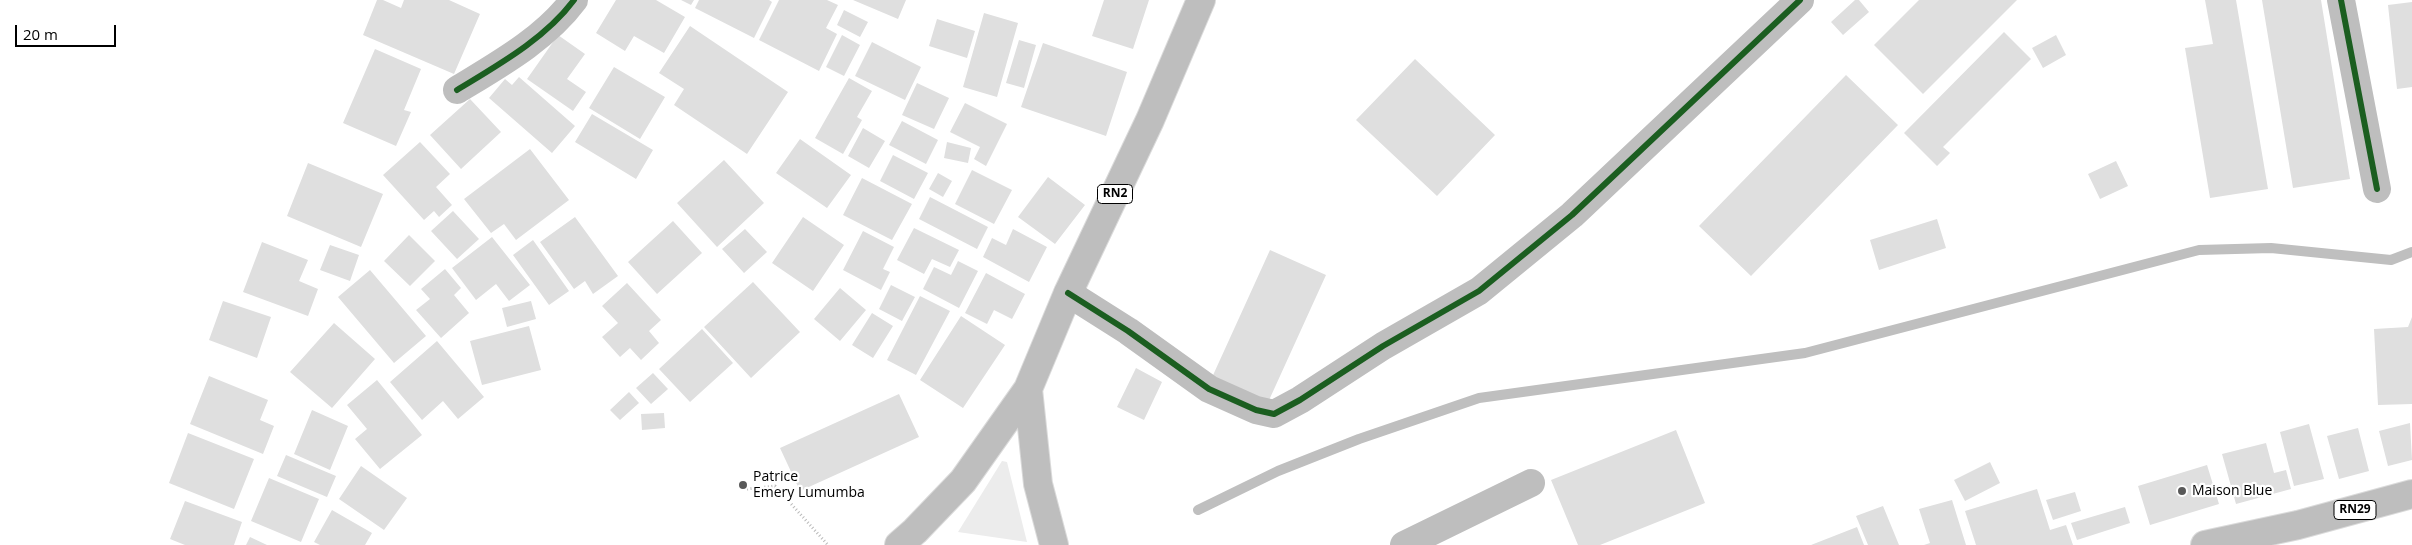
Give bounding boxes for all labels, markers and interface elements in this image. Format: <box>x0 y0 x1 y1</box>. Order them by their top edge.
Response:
scale bar <box>18 15 119 47</box>
text: 20 m <box>23 24 58 44</box>
road number: RN2 <box>1098 184 1132 203</box>
place label: Patrice Emery Lumumba <box>753 469 865 502</box>
marker: Patrice Emery Lumumba <box>737 479 749 491</box>
place label: Maison Blue <box>2192 483 2272 499</box>
marker: Maison Blue <box>2176 485 2188 497</box>
road number: RN29 <box>2334 500 2376 520</box>

